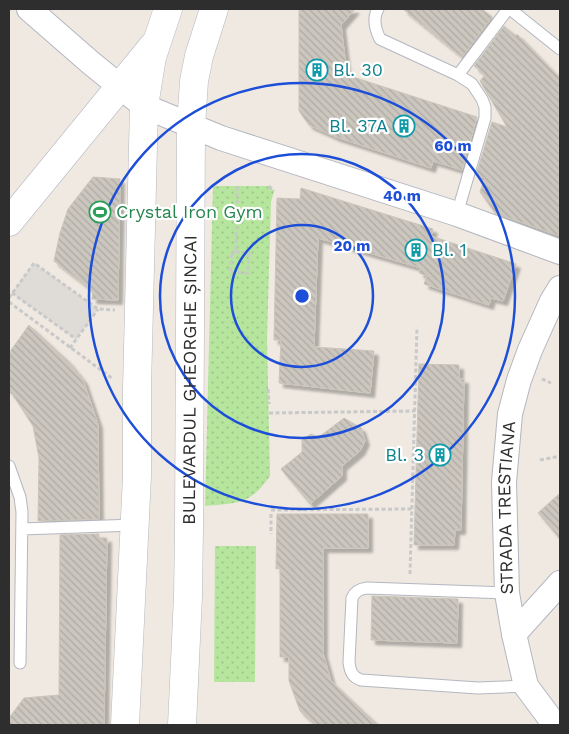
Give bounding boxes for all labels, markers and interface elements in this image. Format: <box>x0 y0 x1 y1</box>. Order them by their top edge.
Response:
building icon: Bl. 30 <box>305 58 329 82</box>
place label: Bl. 30 <box>333 59 383 80</box>
building icon: Bl. 37A <box>392 114 416 138</box>
place label: Bl. 37A <box>329 115 388 136</box>
text: 60 m <box>434 137 472 155</box>
text: 40 m <box>383 187 421 205</box>
sports icon: Crystal Iron Gym <box>88 200 112 224</box>
place label: Crystal Iron Gym <box>116 201 263 222</box>
street label: BULEVARDUL GHEORGHE ȘINCAI <box>178 235 200 525</box>
text: 20 m <box>333 237 371 255</box>
building icon: Bl. 1 <box>404 238 428 262</box>
place label: Bl. 1 <box>432 239 467 260</box>
centre of rings <box>293 287 311 305</box>
street label: STRADA TRESTIANA <box>493 420 519 595</box>
building icon: Bl. 3 <box>428 443 452 467</box>
place label: Bl. 3 <box>385 444 424 465</box>

